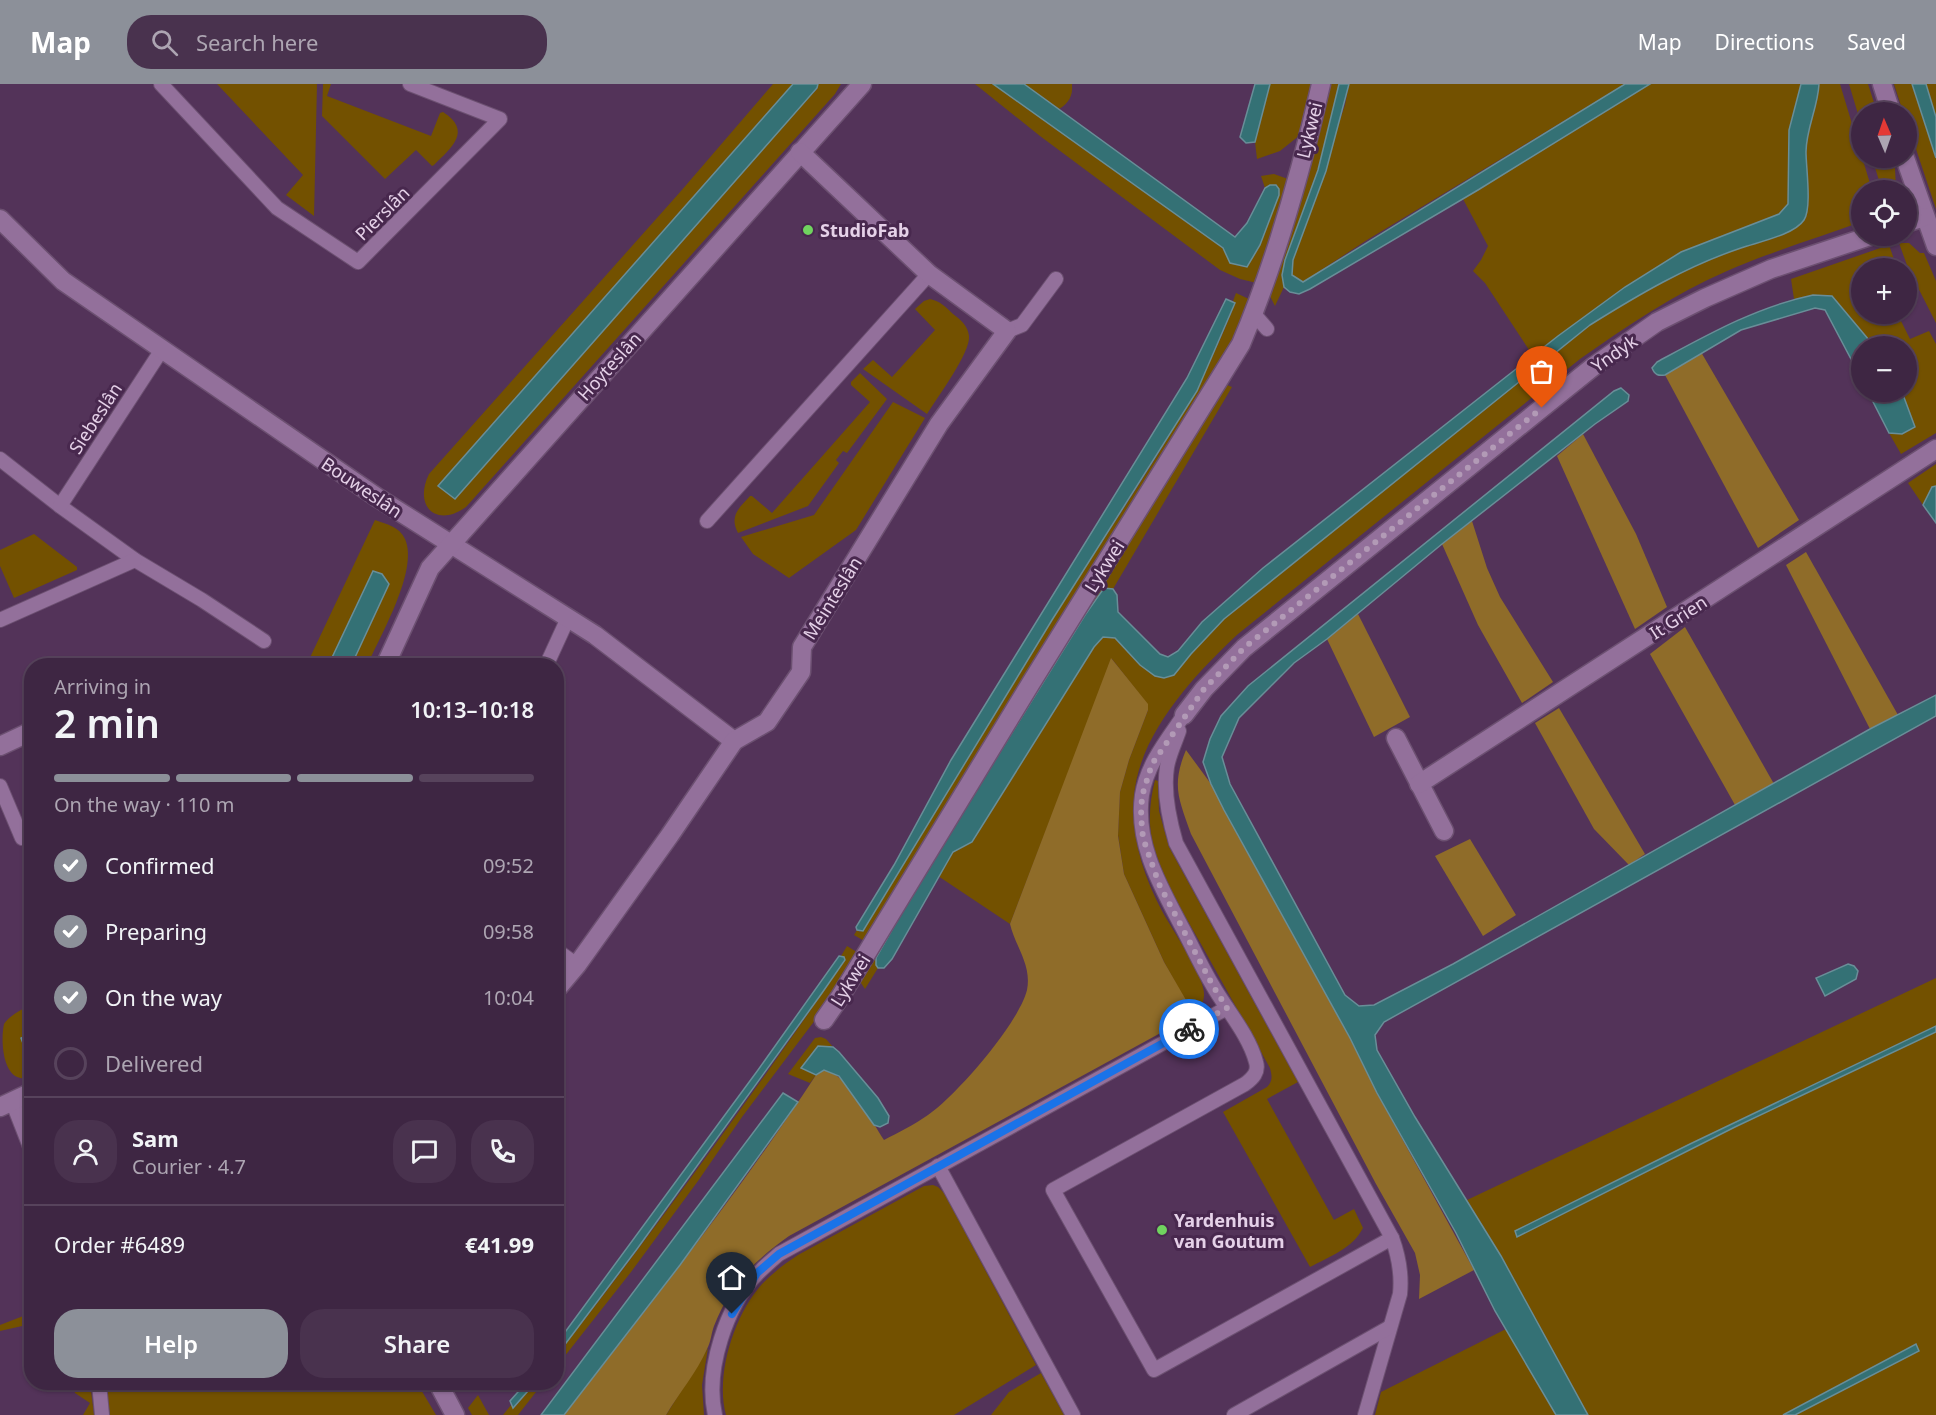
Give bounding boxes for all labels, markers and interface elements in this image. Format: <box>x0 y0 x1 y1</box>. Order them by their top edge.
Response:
search box <box>127 15 547 69</box>
text: Map <box>30 23 91 61</box>
icon: search <box>148 26 181 59</box>
text: Search here <box>196 27 318 57</box>
text: Map <box>1638 28 1682 56</box>
text: Directions <box>1715 28 1814 56</box>
text: Saved <box>1847 28 1906 56</box>
street label: Lykwei <box>1290 99 1328 161</box>
north arrow <box>1851 102 1917 168</box>
map controls <box>1851 102 1917 402</box>
button: locate <box>1851 180 1917 246</box>
street label: Pierslân <box>350 181 414 245</box>
place label: StudioFab <box>820 218 909 242</box>
marker: StudioFab <box>801 223 815 237</box>
button: + <box>1851 258 1917 324</box>
street label: Hoyteslân <box>572 327 646 405</box>
street label: Yndyk <box>1586 328 1642 377</box>
button: − <box>1851 336 1917 402</box>
pin <box>1516 346 1567 408</box>
icon: bag <box>1525 355 1558 388</box>
street label: Siebeslân <box>63 378 127 458</box>
street label: Bouweslân <box>317 451 407 523</box>
street label: Lykwei <box>1079 535 1129 597</box>
street label: Meinteslân <box>797 552 867 644</box>
street label: It Grien <box>1645 590 1711 644</box>
text: Arriving in <box>54 673 151 700</box>
text: 10:13–10:18 <box>410 694 534 724</box>
text: 2 min <box>54 696 160 749</box>
text: On the way · 110 m <box>54 791 234 818</box>
icon: check <box>54 849 87 882</box>
text: Confirmed <box>105 850 215 880</box>
text: 09:52 <box>483 852 534 879</box>
icon: check <box>54 915 87 948</box>
text: Preparing <box>105 916 207 946</box>
text: 09:58 <box>483 918 534 945</box>
street label: Lykwei <box>825 949 875 1011</box>
icon: check <box>54 981 87 1014</box>
text: On the way <box>105 982 222 1012</box>
text: 10:04 <box>483 984 534 1011</box>
courier <box>1159 999 1219 1059</box>
icon: bike <box>1173 1013 1206 1046</box>
text: Delivered <box>105 1048 203 1078</box>
button: person <box>54 1120 117 1183</box>
button: chat <box>393 1120 456 1183</box>
button: phone <box>471 1120 534 1183</box>
text: Sam <box>132 1123 179 1153</box>
text: Courier · 4.7 <box>132 1153 246 1180</box>
place label: Yardenhuis van Goutum <box>1174 1208 1284 1253</box>
marker: Yardenhuis van Goutum <box>1155 1223 1169 1237</box>
text: Order #6489 <box>54 1229 185 1259</box>
text: €41.99 <box>465 1229 534 1259</box>
pin <box>706 1252 757 1314</box>
icon: home <box>715 1261 748 1294</box>
button: Help <box>54 1309 288 1378</box>
button: Share <box>300 1309 534 1378</box>

